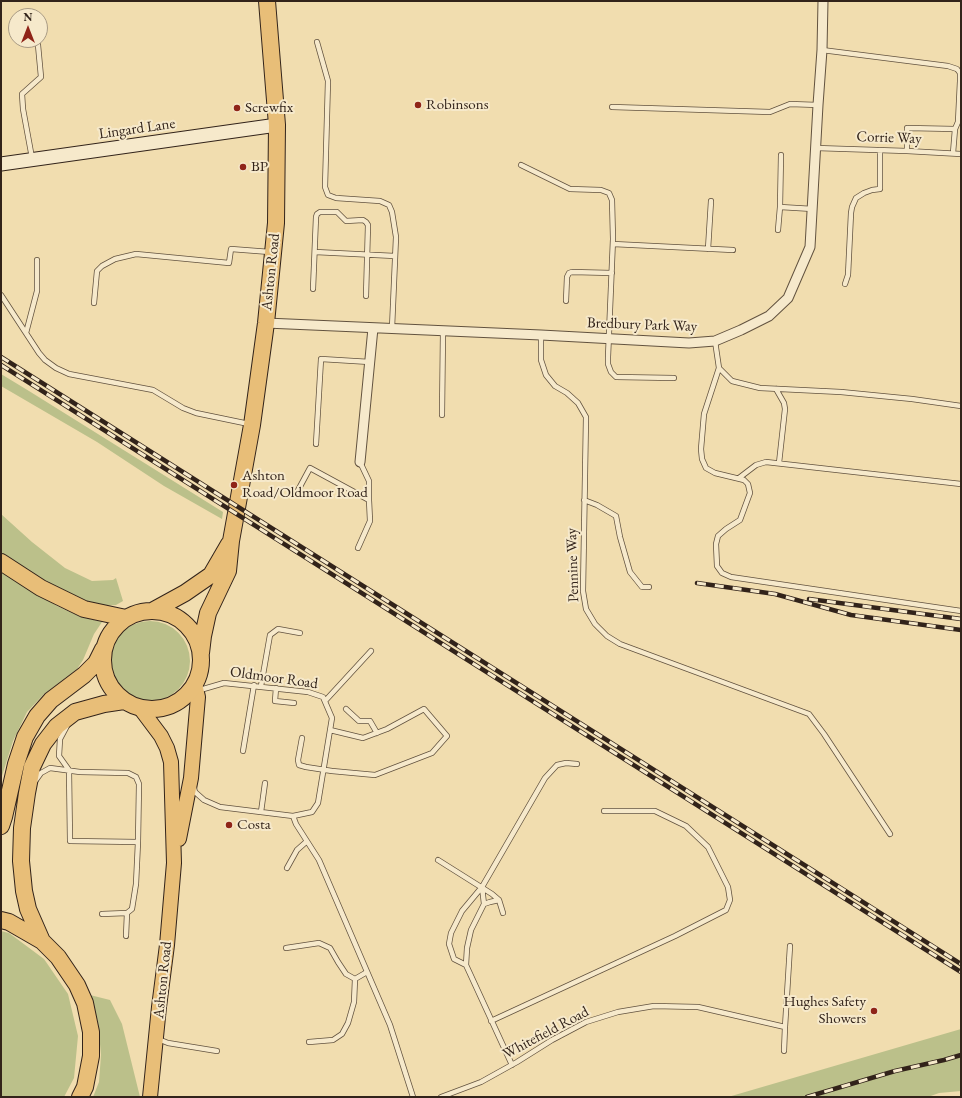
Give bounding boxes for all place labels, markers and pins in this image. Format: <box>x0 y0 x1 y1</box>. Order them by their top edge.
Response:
place label: Robinsons <box>426 96 488 114</box>
place label: Screwfix <box>245 99 293 117</box>
marker: Robinsons <box>413 100 423 110</box>
marker: Screwfix <box>232 103 242 113</box>
place label: BP <box>251 158 268 176</box>
marker: BP <box>238 162 248 172</box>
place label: Ashton Road/Oldmoor Road <box>242 467 368 502</box>
marker: Ashton Road/Oldmoor Road <box>229 480 239 490</box>
place label: Costa <box>237 816 271 834</box>
marker: Costa <box>224 820 234 830</box>
place label: Hughes Safety Showers <box>784 993 866 1028</box>
marker: Hughes Safety Showers <box>869 1006 879 1016</box>

